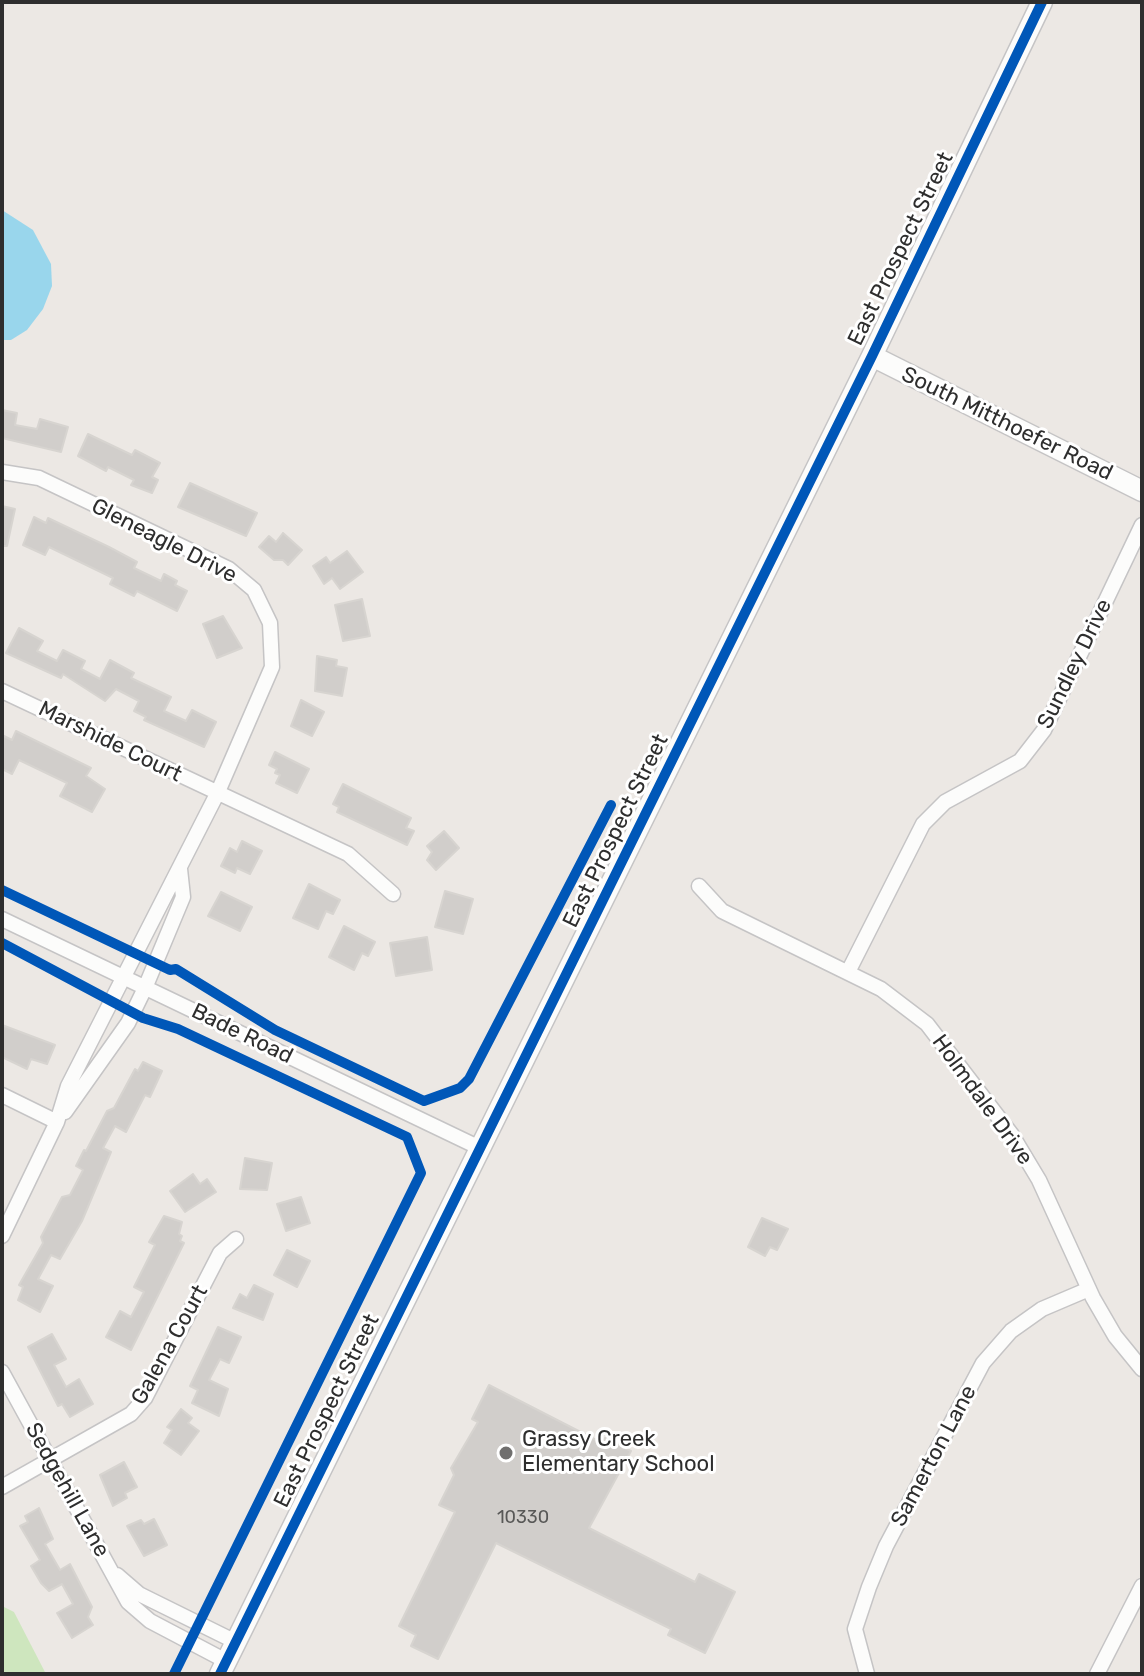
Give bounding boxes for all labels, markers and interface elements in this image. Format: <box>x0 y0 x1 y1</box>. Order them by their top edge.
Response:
street label: East Prospect Street <box>843 148 959 350</box>
street label: South Mitthoefer Road <box>897 361 1117 487</box>
street label: Gleneagle Drive <box>87 493 241 589</box>
street label: Sundley Drive <box>1032 595 1118 733</box>
street label: Marshide Court <box>34 696 186 788</box>
street label: East Prospect Street <box>558 730 674 932</box>
street label: Bade Road <box>187 998 297 1070</box>
street label: Holmdale Drive <box>926 1030 1038 1170</box>
street label: Galena Court <box>126 1280 214 1410</box>
street label: East Prospect Street <box>269 1310 385 1512</box>
street label: Samerton Lane <box>886 1381 982 1531</box>
street label: Sedgehill Lane <box>19 1418 115 1562</box>
place label: Grassy Creek Elementary School <box>522 1427 715 1478</box>
marker: Grassy Creek Elementary School <box>497 1444 515 1462</box>
house number: 10330 <box>497 1507 549 1529</box>

